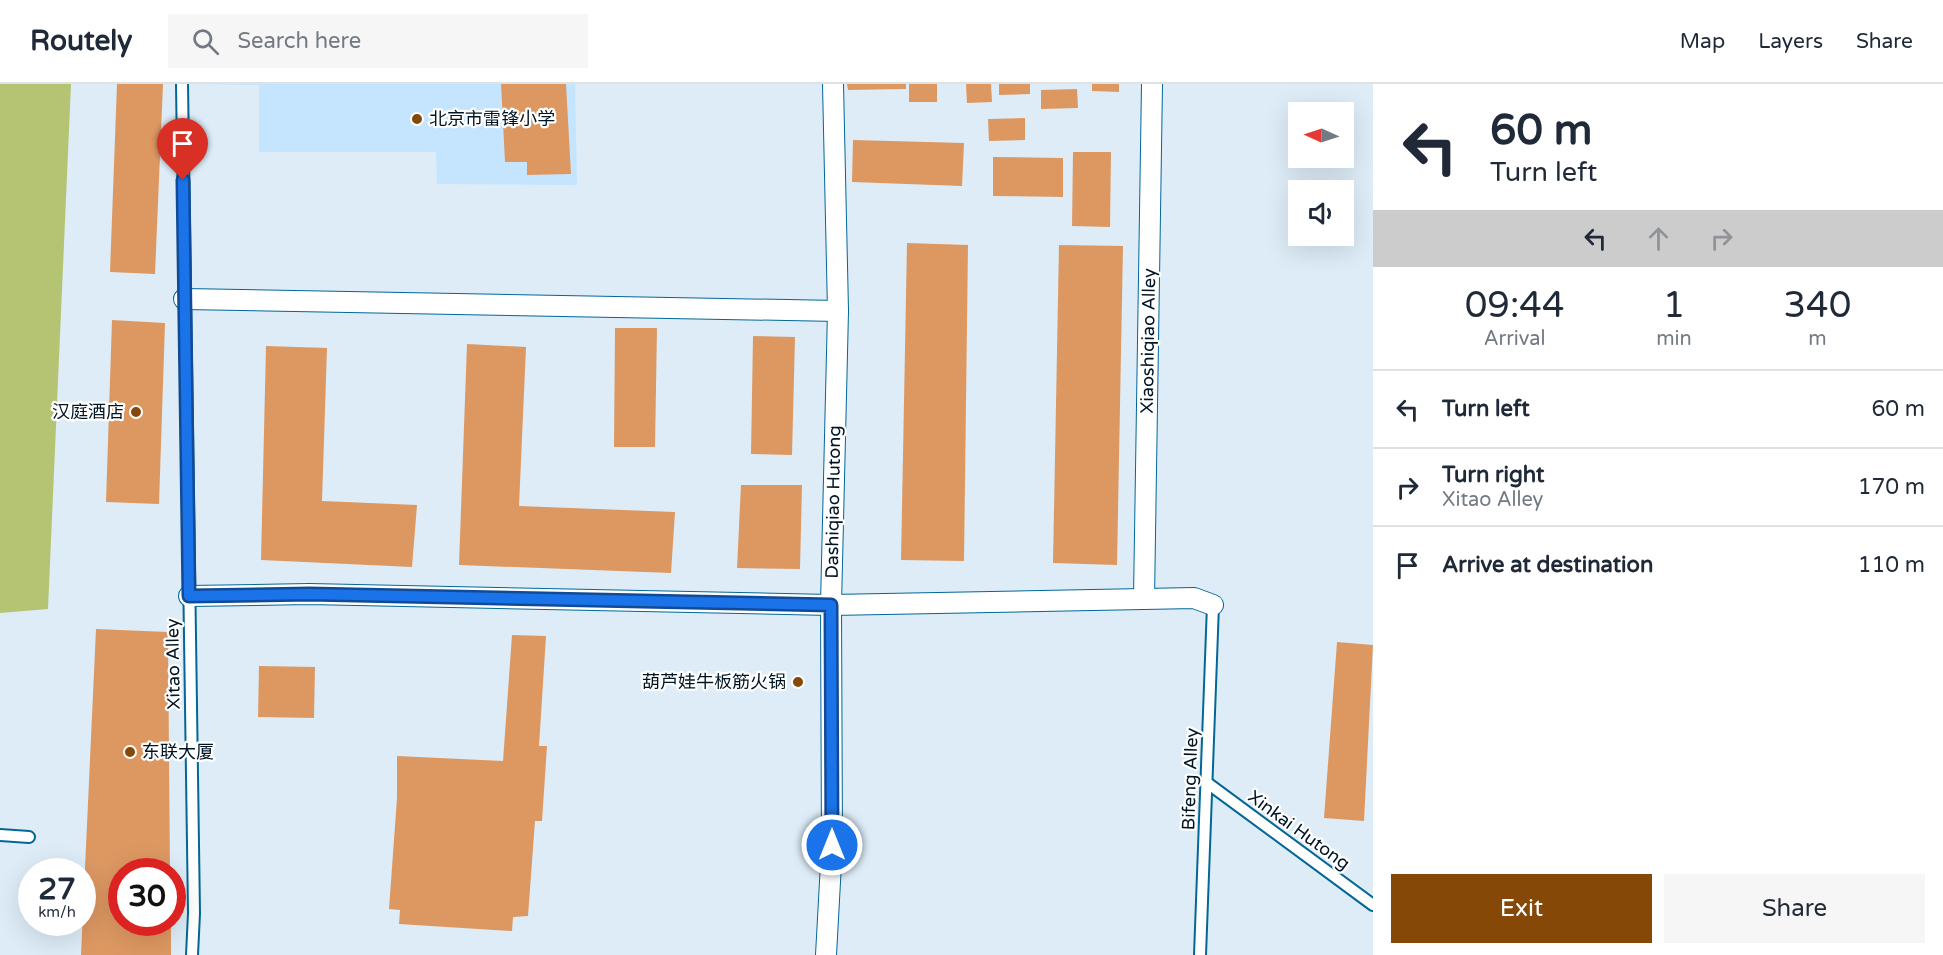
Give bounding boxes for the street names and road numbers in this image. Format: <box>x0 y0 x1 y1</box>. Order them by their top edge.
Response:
street label: Xiaoshiqiao Alley <box>1136 268 1160 414</box>
street label: Dashiqiao Hutong <box>821 425 845 579</box>
street label: Xitao Alley <box>161 618 185 710</box>
street label: Bifeng Alley <box>1177 727 1203 831</box>
street label: Xinkai Hutong <box>1244 786 1354 874</box>

